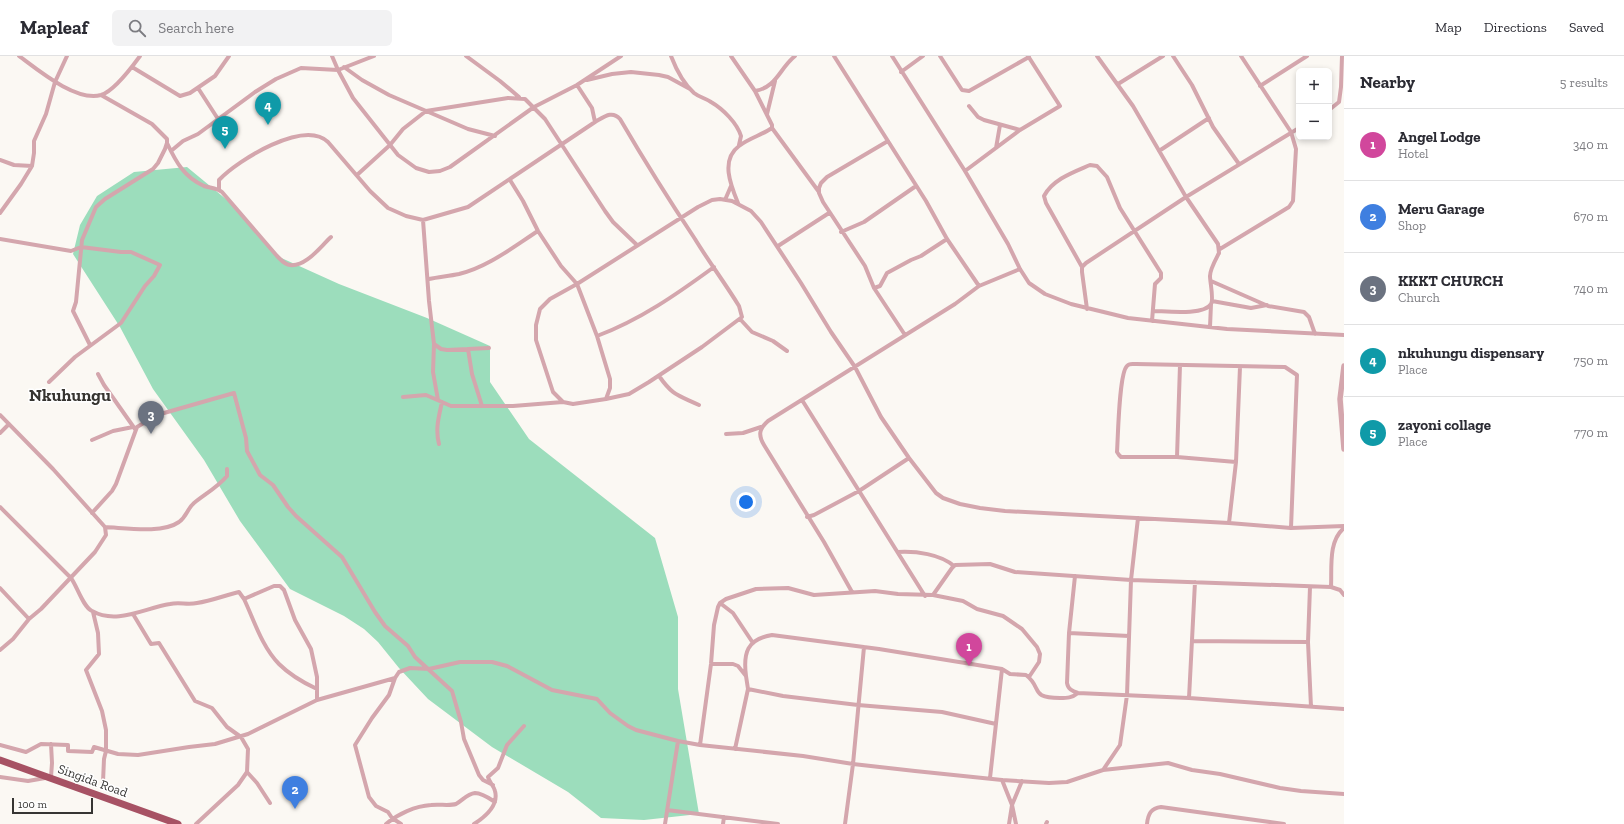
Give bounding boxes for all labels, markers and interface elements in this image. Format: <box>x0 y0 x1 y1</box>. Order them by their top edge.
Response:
search box <box>112 10 392 46</box>
text: Mapleaf <box>20 16 88 39</box>
icon: search <box>126 17 148 39</box>
text: Search here <box>158 19 234 37</box>
text: Map <box>1435 19 1462 36</box>
text: Directions <box>1484 19 1547 36</box>
text: Saved <box>1569 19 1604 36</box>
map controls <box>1296 68 1332 140</box>
button: + <box>1296 68 1332 104</box>
text: Nearby <box>1360 72 1415 92</box>
text: 5 results <box>1560 75 1608 90</box>
pin: 4 <box>255 92 281 125</box>
button: − <box>1296 104 1332 140</box>
pin: 5 <box>212 116 238 149</box>
text: Angel Lodge <box>1398 128 1481 146</box>
text: 1 <box>1370 137 1376 152</box>
text: 340 m <box>1573 137 1608 152</box>
text: Hotel <box>1398 146 1429 161</box>
text: Meru Garage <box>1398 200 1484 218</box>
text: 2 <box>1370 209 1376 224</box>
text: 670 m <box>1573 209 1608 224</box>
text: Shop <box>1398 218 1426 233</box>
text: KKKT CHURCH <box>1398 272 1503 290</box>
text: 3 <box>1370 281 1376 296</box>
text: 740 m <box>1574 281 1608 296</box>
text: Church <box>1398 290 1440 305</box>
text: nkuhungu dispensary <box>1398 344 1544 362</box>
text: 4 <box>1369 353 1377 368</box>
text: 750 m <box>1574 353 1608 368</box>
text: Place <box>1398 362 1427 377</box>
district label: Nkuhungu <box>29 385 111 405</box>
pin: 3 <box>138 401 164 434</box>
text: zayoni collage <box>1398 416 1491 434</box>
text: 5 <box>1370 425 1376 440</box>
text: 770 m <box>1574 425 1608 440</box>
text: Place <box>1398 434 1427 449</box>
your location <box>736 492 756 512</box>
pin: 1 <box>956 633 982 666</box>
street label: Singida Road <box>56 761 130 800</box>
pin: 2 <box>282 776 308 809</box>
scale bar <box>12 796 93 815</box>
text: 100 m <box>18 798 47 811</box>

